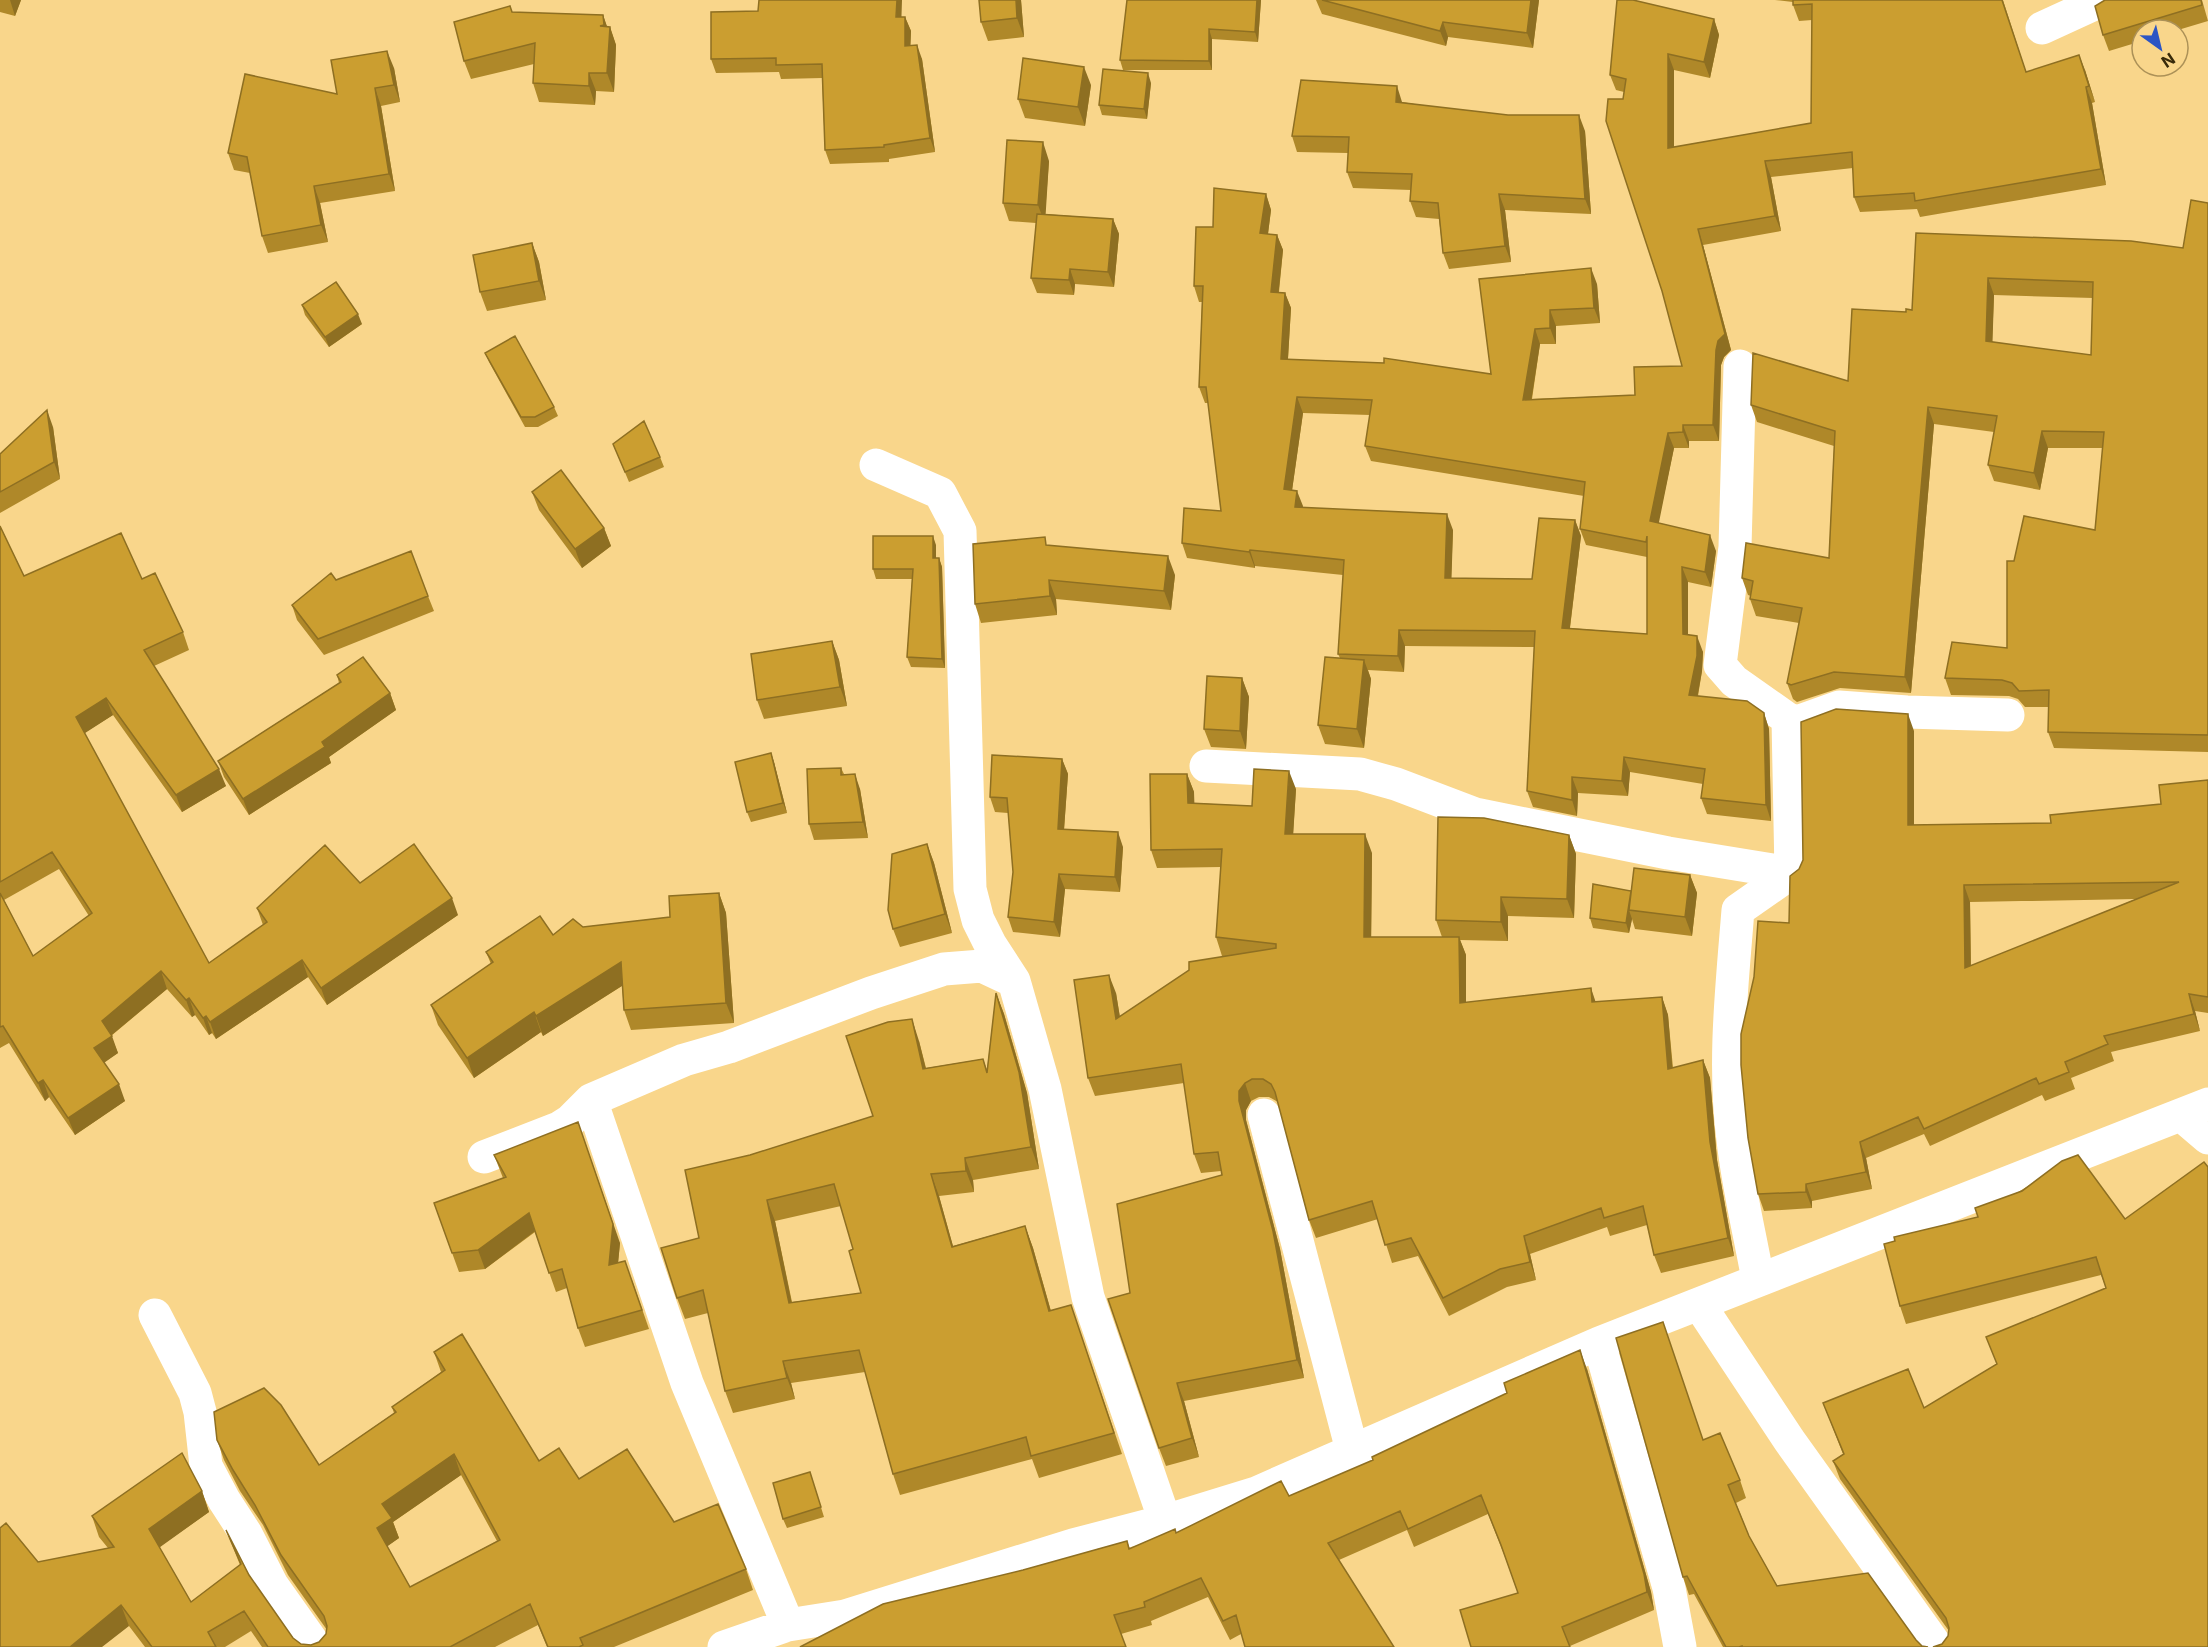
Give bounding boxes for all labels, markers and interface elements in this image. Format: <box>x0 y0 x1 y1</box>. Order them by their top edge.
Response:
north arrow <box>2130 18 2190 78</box>
text: N <box>2158 49 2179 72</box>

